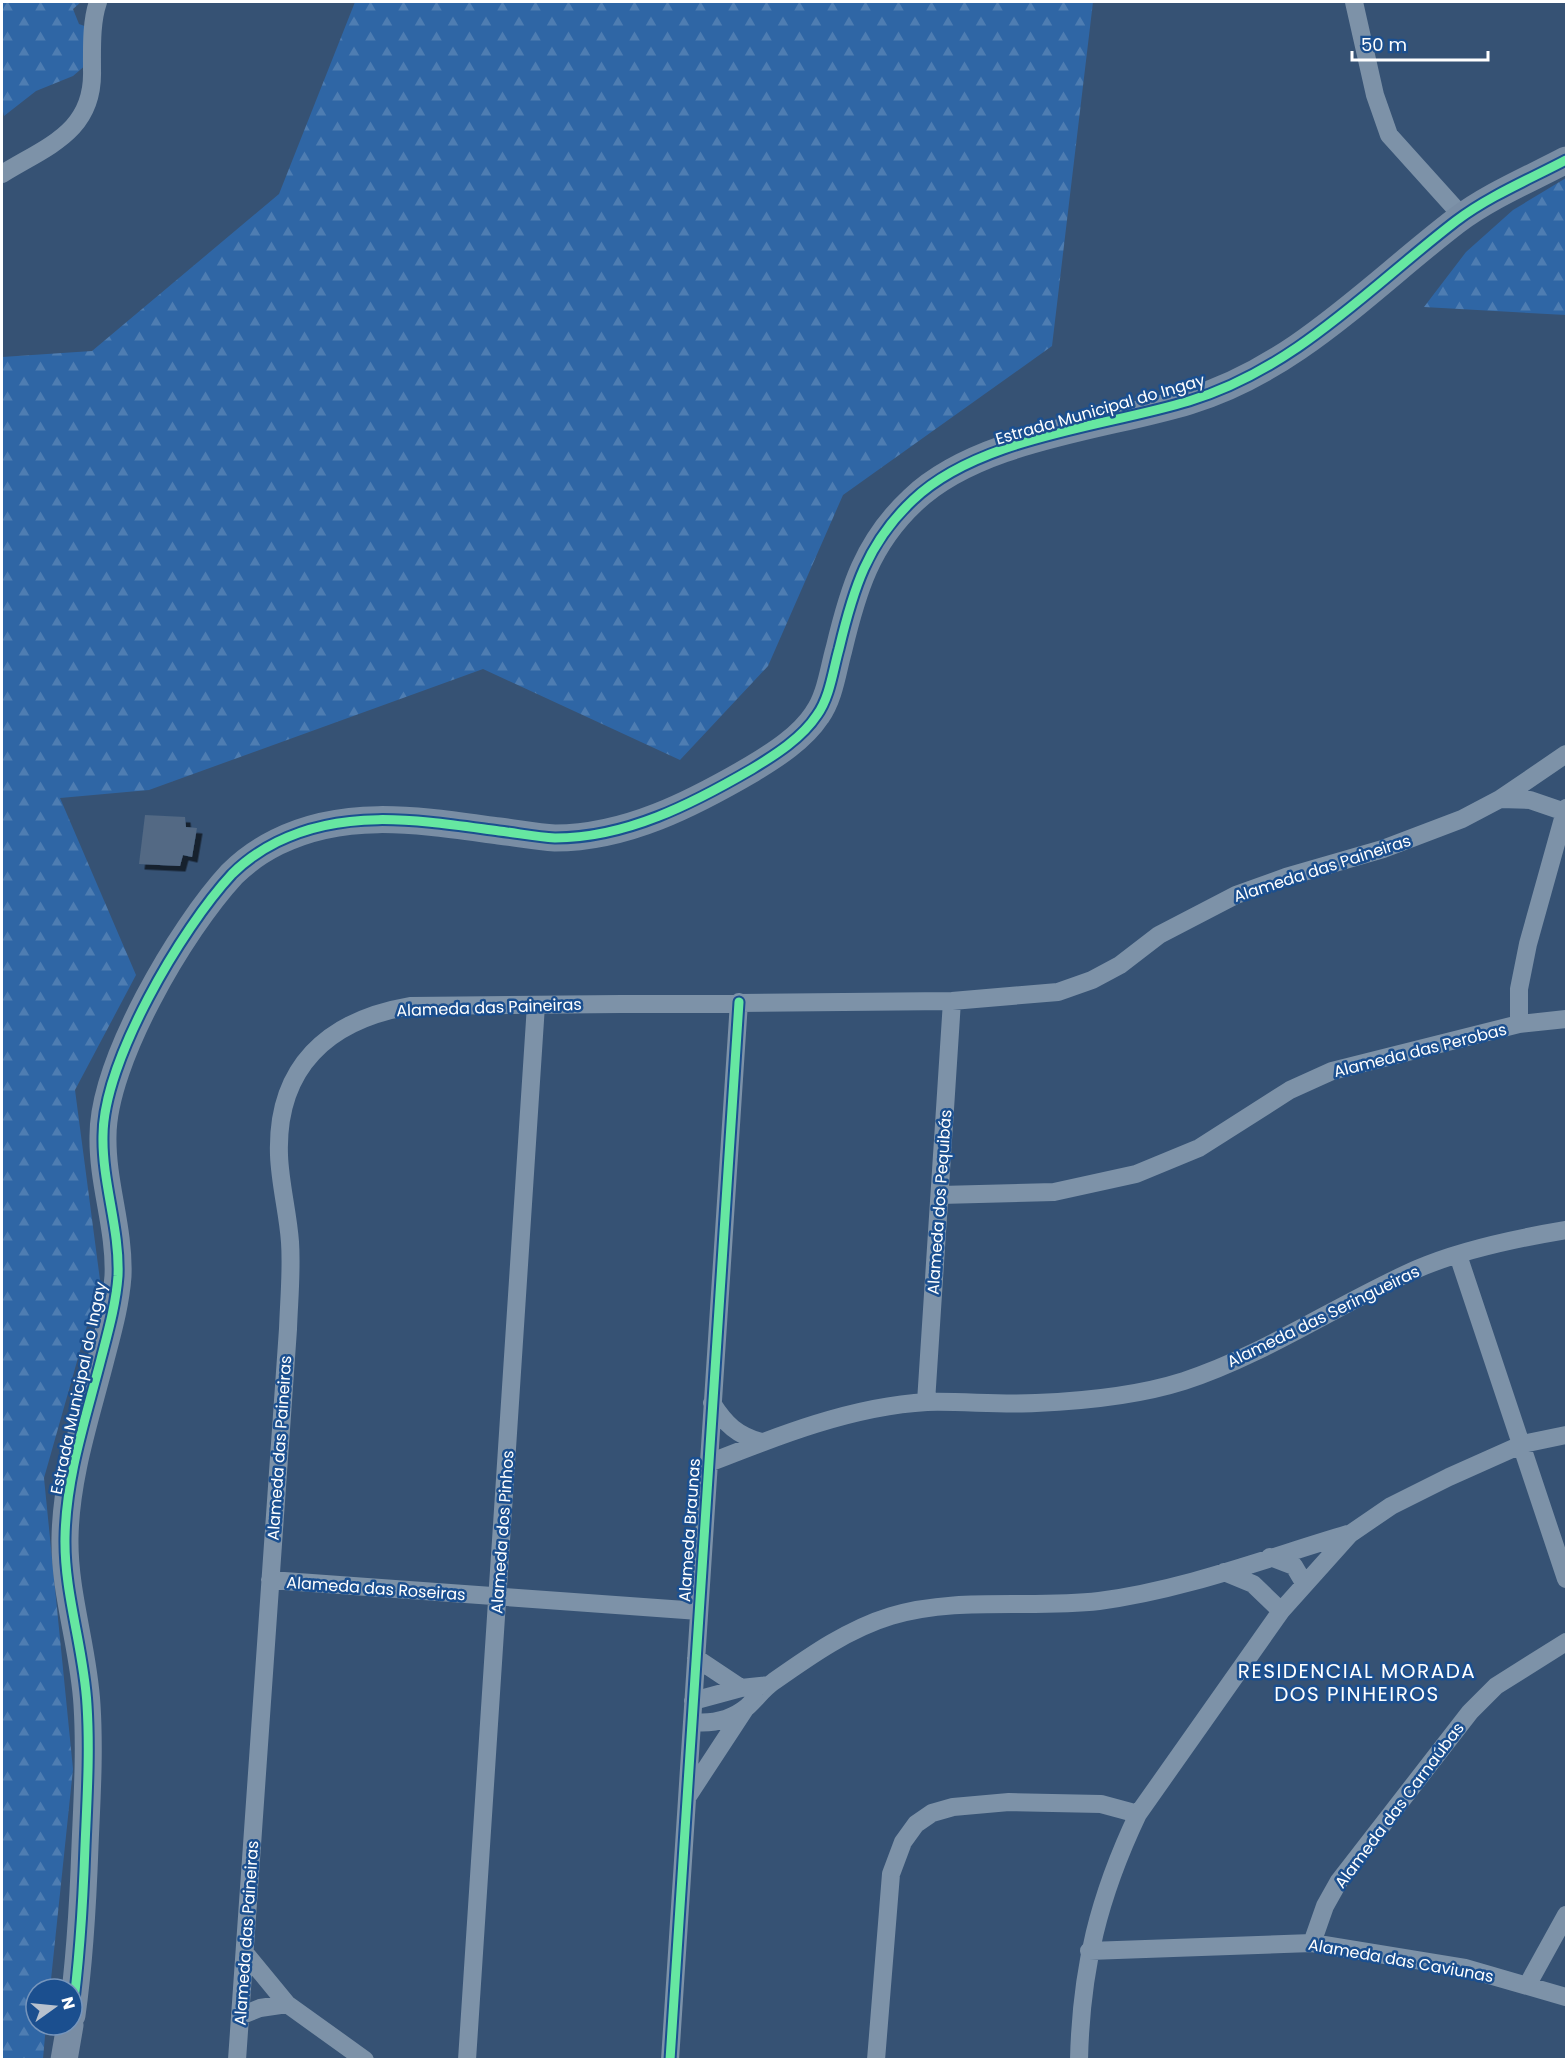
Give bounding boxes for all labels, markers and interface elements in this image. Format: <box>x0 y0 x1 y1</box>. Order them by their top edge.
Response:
scale bar <box>1352 24 1488 62</box>
text: 50 m <box>1361 32 1407 57</box>
street label: Estrada Municipal do Ingay <box>993 369 1208 450</box>
street label: Alameda das Paineiras <box>1230 829 1414 908</box>
street label: Alameda das Paineiras <box>396 993 582 1022</box>
street label: Alameda das Perobas <box>1331 1018 1509 1083</box>
street label: Alameda dos Pequibás <box>922 1109 957 1295</box>
street label: Alameda das Seringueiras <box>1223 1260 1423 1373</box>
street label: Estrada Municipal do Ingay <box>45 1280 112 1497</box>
street label: Alameda das Paineiras <box>262 1355 297 1541</box>
street label: Alameda dos Pinhos <box>485 1450 520 1615</box>
street label: Alameda Braunas <box>673 1457 706 1603</box>
street label: Alameda das Roseiras <box>286 1571 466 1606</box>
district label: RESIDENCIAL MORADA DOS PINHEIROS <box>1238 1657 1476 1708</box>
street label: Alameda das Carnaúbas <box>1329 1718 1470 1893</box>
street label: Alameda das Paineiras <box>229 1840 264 2026</box>
street label: Alameda das Caviunas <box>1306 1933 1495 1988</box>
north arrow <box>24 1977 84 2037</box>
text: N <box>55 1994 81 2012</box>

